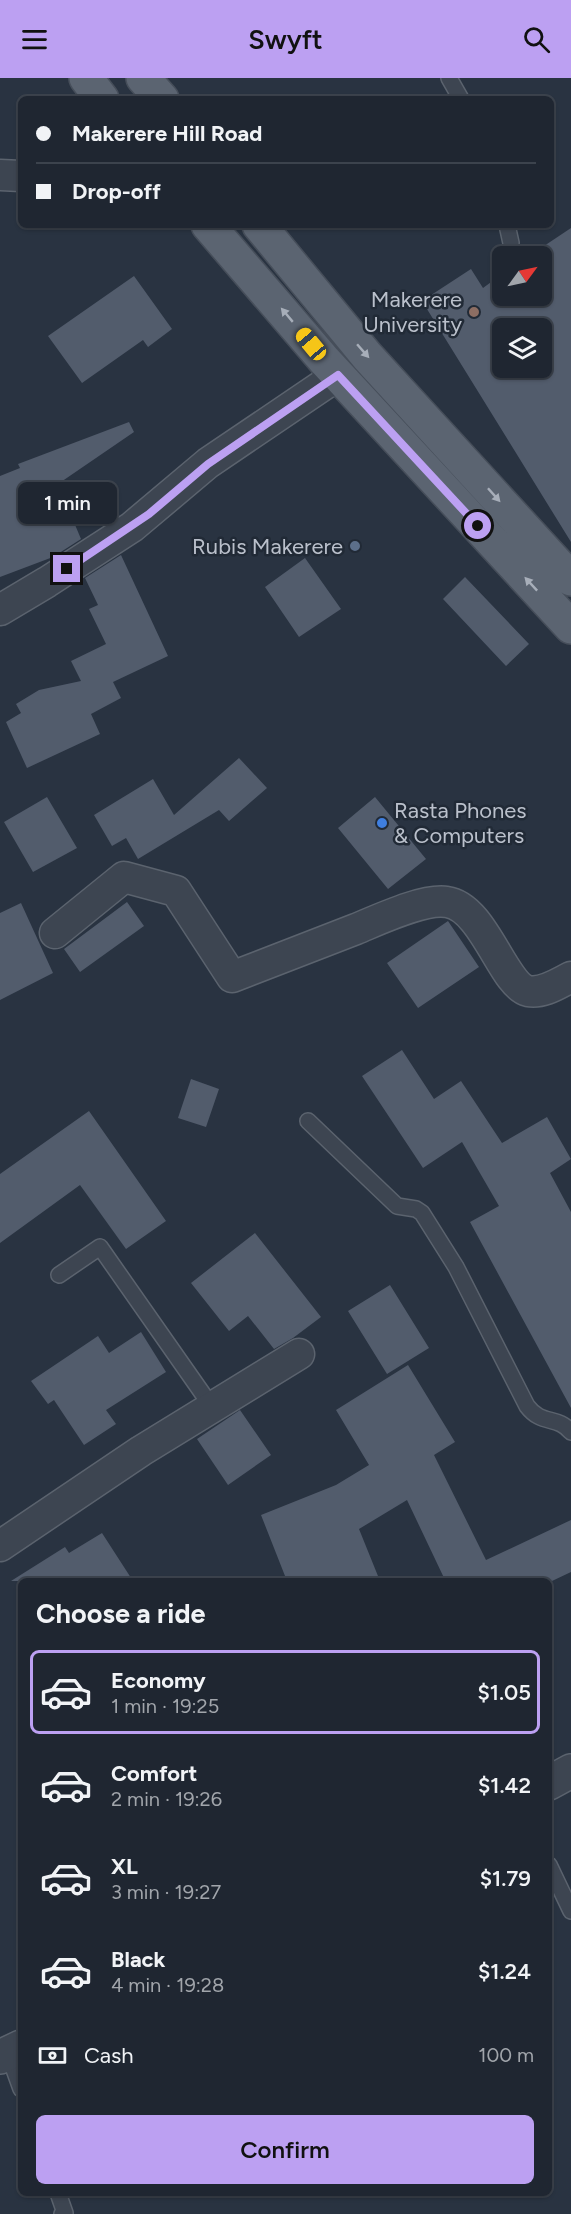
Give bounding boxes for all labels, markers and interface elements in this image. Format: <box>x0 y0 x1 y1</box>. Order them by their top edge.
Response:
icon: menu <box>18 23 51 56</box>
text: Swyft <box>248 23 323 56</box>
icon: search <box>520 23 553 56</box>
text: Makerere Hill Road <box>72 120 262 147</box>
text: Drop-off <box>72 178 161 205</box>
north arrow <box>492 246 552 306</box>
map controls <box>492 246 552 378</box>
place label: Makerere University <box>363 286 462 338</box>
marker: Makerere University <box>467 305 481 319</box>
one-way arrow <box>280 308 294 323</box>
button: layers <box>492 318 552 378</box>
car <box>293 324 329 364</box>
one-way arrow <box>356 343 369 358</box>
callout: 1 min <box>17 482 116 524</box>
one-way arrow <box>487 488 501 503</box>
text: 1 min <box>44 491 91 515</box>
route start <box>464 512 491 539</box>
place label: Rubis Makerere <box>192 533 343 560</box>
marker: Rubis Makerere <box>348 539 362 553</box>
route end <box>53 555 80 582</box>
one-way arrow <box>525 577 538 592</box>
place label: Rasta Phones & Computers <box>394 797 526 849</box>
marker: Rasta Phones & Computers <box>375 816 389 830</box>
text: Choose a ride <box>36 1597 205 1630</box>
icon: car <box>39 1665 93 1719</box>
text: Economy <box>111 1667 206 1694</box>
text: $1.05 <box>477 1679 531 1706</box>
text: 1 min · 19:25 <box>111 1694 219 1718</box>
icon: car <box>39 1758 93 1812</box>
text: Comfort <box>111 1760 197 1787</box>
text: $1.42 <box>478 1772 531 1799</box>
text: 2 min · 19:26 <box>111 1787 222 1811</box>
icon: car <box>39 1851 93 1905</box>
text: XL <box>111 1853 138 1880</box>
text: $1.79 <box>480 1865 531 1892</box>
text: 3 min · 19:27 <box>111 1880 221 1904</box>
icon: car <box>39 1944 93 1998</box>
text: Black <box>111 1946 165 1973</box>
text: $1.24 <box>478 1958 531 1985</box>
text: 4 min · 19:28 <box>111 1973 224 1997</box>
icon: cash <box>36 2039 69 2072</box>
text: Cash <box>84 2042 134 2069</box>
text: 100 m <box>478 2043 534 2067</box>
button: Confirm <box>36 2115 534 2184</box>

